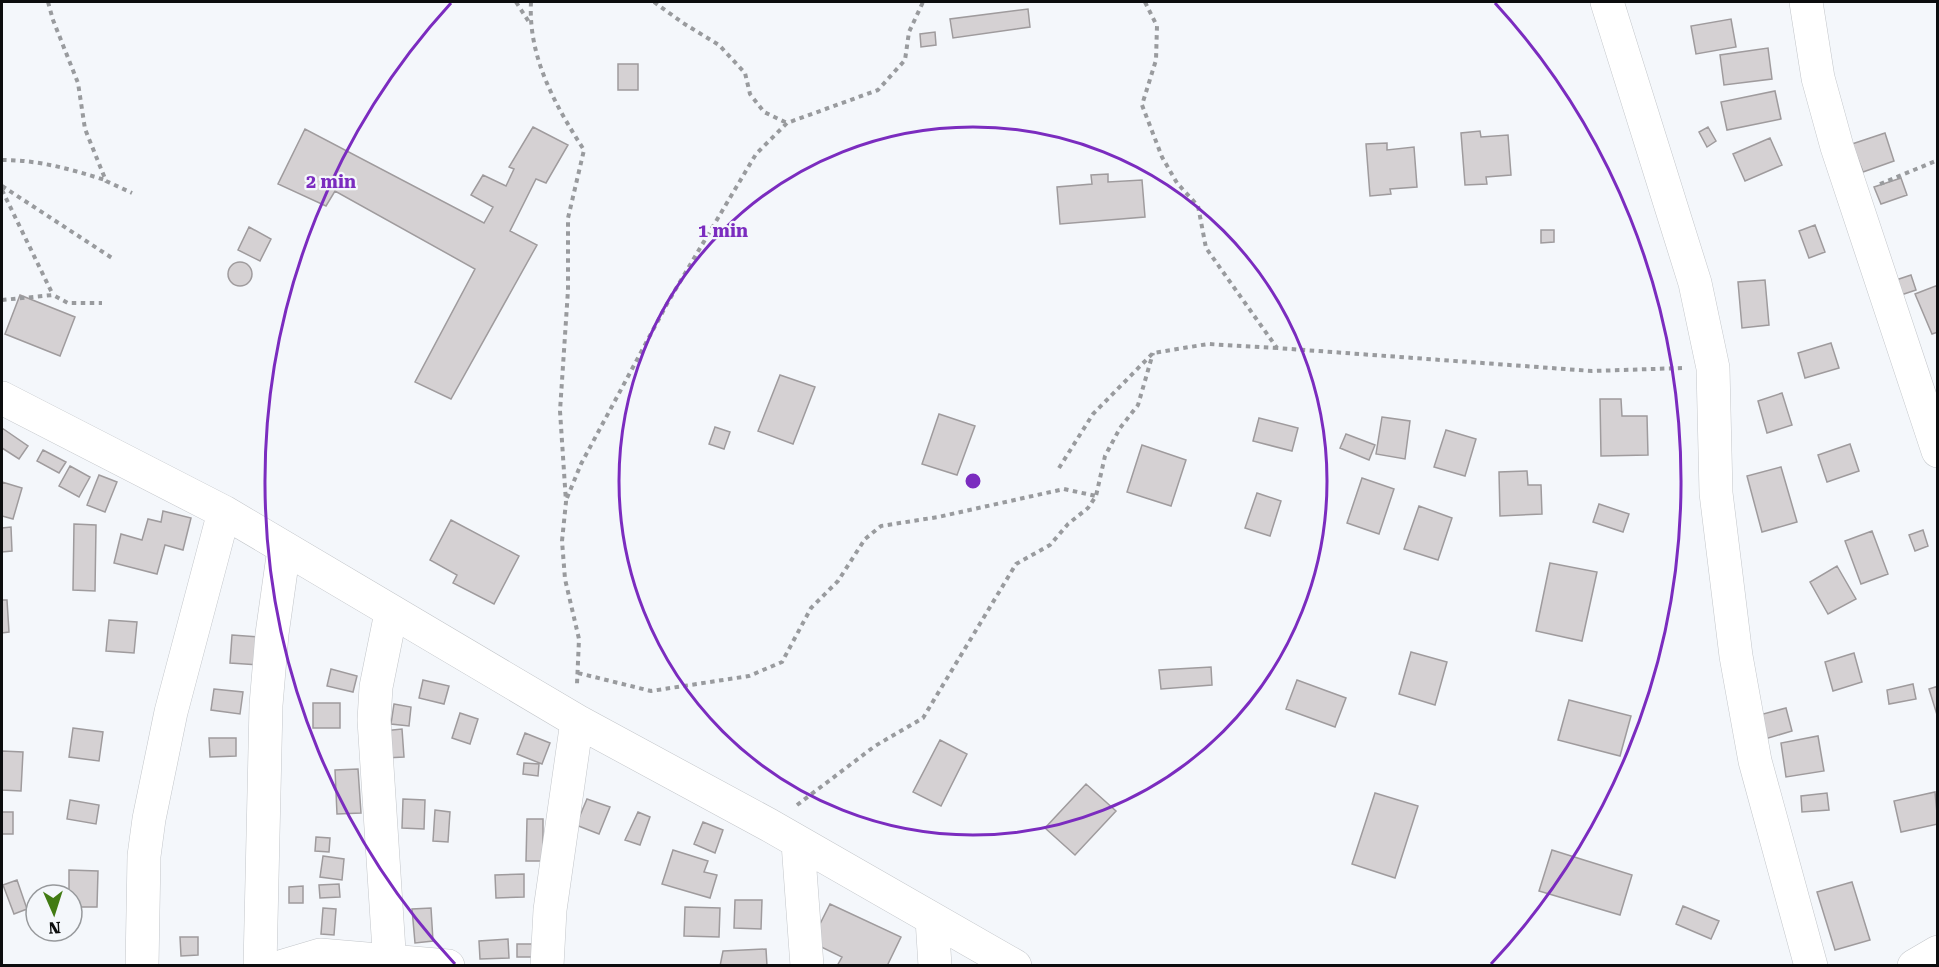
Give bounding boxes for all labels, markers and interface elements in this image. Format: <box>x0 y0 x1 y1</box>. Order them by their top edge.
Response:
text: 2 min <box>306 171 356 192</box>
text: 1 min <box>698 220 748 241</box>
centre of rings <box>963 471 983 491</box>
north arrow <box>24 883 84 943</box>
text: N <box>48 918 61 937</box>

